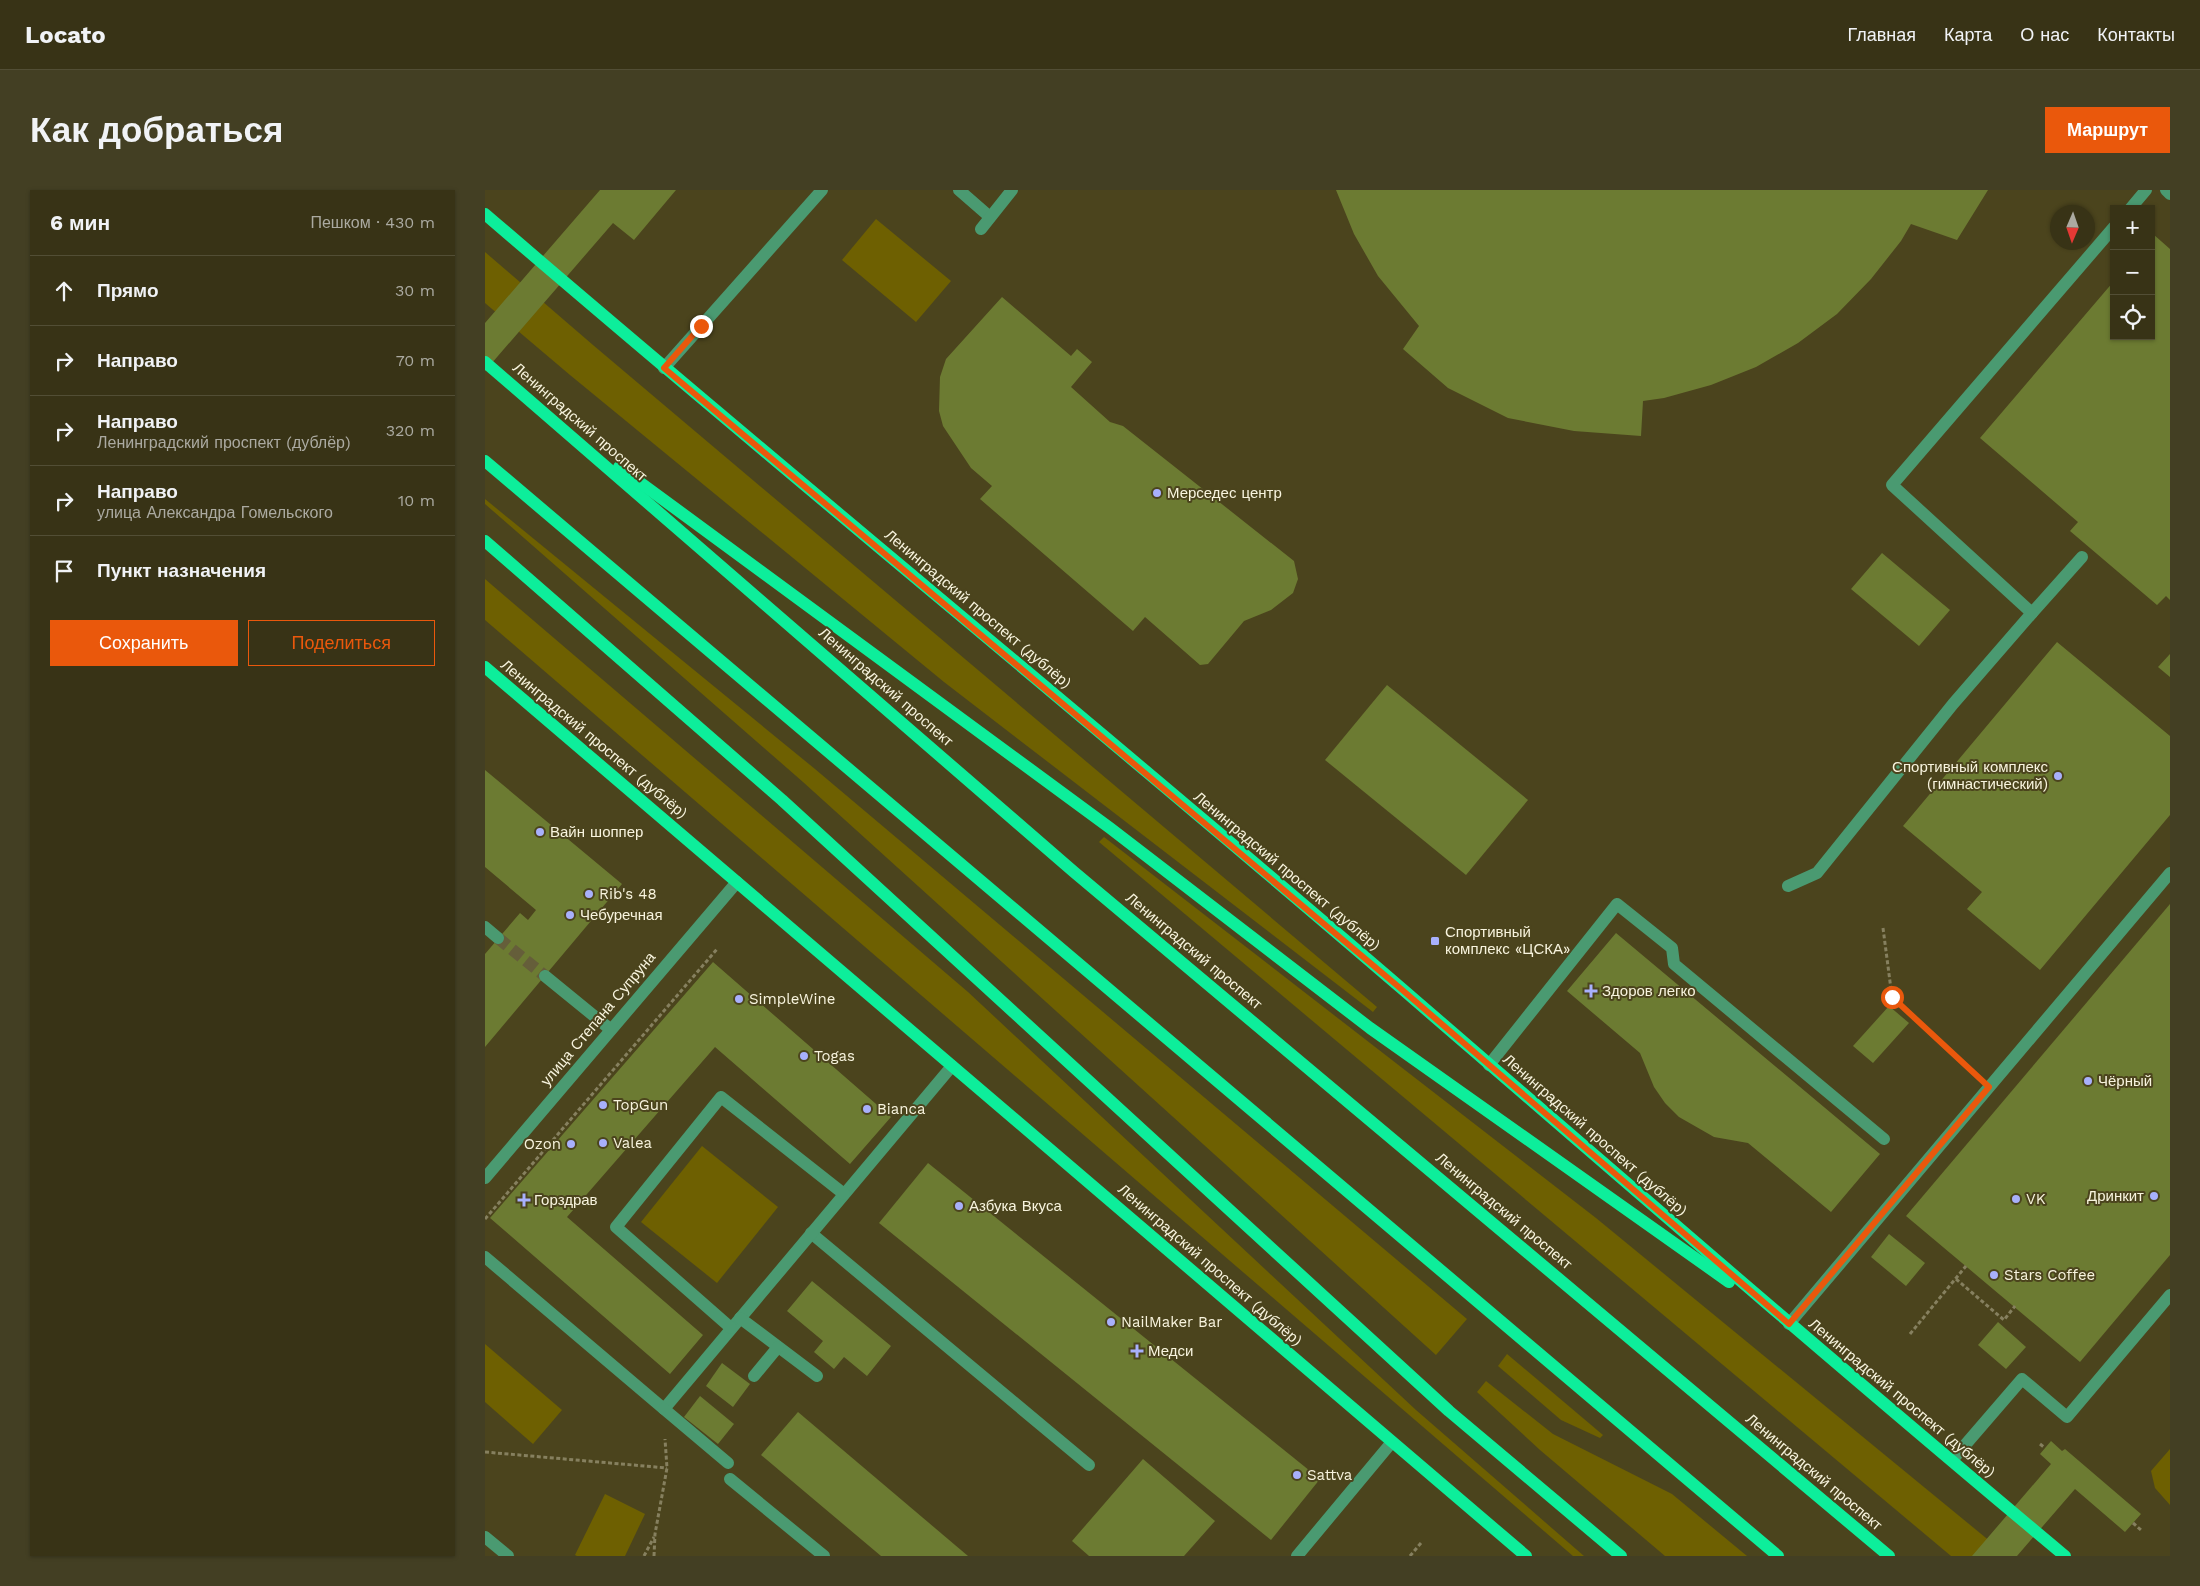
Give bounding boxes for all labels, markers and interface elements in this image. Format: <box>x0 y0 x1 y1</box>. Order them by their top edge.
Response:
text: Locato <box>25 21 106 49</box>
text: Главная <box>1847 24 1916 45</box>
text: Карта <box>1944 24 1992 45</box>
text: О нас <box>2020 24 2069 45</box>
text: Контакты <box>2097 24 2175 45</box>
button: Маршрут <box>2045 107 2170 153</box>
text: Как добраться <box>30 109 283 151</box>
north arrow <box>2050 205 2095 250</box>
map controls <box>2110 205 2155 340</box>
button: + <box>2110 205 2155 250</box>
text: 6 мин <box>50 210 110 235</box>
text: Пешком · 430 m <box>310 213 435 232</box>
button: − <box>2110 250 2155 295</box>
icon: ahead <box>50 277 78 305</box>
text: Прямо <box>97 279 159 302</box>
text: 30 m <box>395 281 435 300</box>
button: locate <box>2110 295 2155 340</box>
route end <box>690 315 713 338</box>
icon: right <box>50 347 78 375</box>
text: Направо <box>97 349 178 372</box>
text: 70 m <box>396 351 435 370</box>
street label: Ленинградский проспект <box>509 359 651 485</box>
text: Направо <box>97 410 178 433</box>
icon: right <box>50 417 78 445</box>
text: 320 m <box>386 421 435 440</box>
text: Ленинградский проспект (дублёр) <box>97 433 351 452</box>
text: Направо <box>97 480 178 503</box>
place label: Мерседес центр <box>1167 484 1282 502</box>
icon: right <box>50 487 78 515</box>
marker: Мерседес центр <box>1151 487 1163 499</box>
text: 10 m <box>398 491 435 510</box>
text: улица Александра Гомельского <box>97 503 333 522</box>
street label: Ленинградский проспект (дублёр) <box>881 526 1075 692</box>
icon: arrive <box>50 557 78 585</box>
text: Пункт назначения <box>97 559 266 582</box>
button: Сохранить <box>50 620 238 666</box>
button: Поделиться <box>248 620 435 666</box>
street label: Ленинградский проспект <box>815 624 957 750</box>
street label: Ленинградский проспект (дублёр) <box>497 656 691 822</box>
place label: Спортивный комплекс (гимнастический) <box>1892 758 2048 793</box>
marker: Спортивный комплекс (гимнастический) <box>2052 770 2064 782</box>
street label: Ленинградский проспект (дублёр) <box>1190 788 1384 954</box>
place label: Вайн шоппер <box>550 823 643 841</box>
marker: Вайн шоппер <box>534 826 546 838</box>
place label: Rib's 48 <box>599 885 657 903</box>
marker: Rib's 48 <box>583 888 595 900</box>
street label: Ленинградский проспект <box>1122 889 1266 1013</box>
place label: Чебуречная <box>580 906 663 924</box>
marker: Чебуречная <box>564 909 576 921</box>
place label: Спортивный комплекс «ЦСКА» <box>1445 923 1570 958</box>
marker: Спортивный комплекс «ЦСКА» <box>1429 935 1441 947</box>
street label: улица Степана Супруна <box>537 948 660 1090</box>
place label: Здоров легко <box>1602 982 1696 1000</box>
marker: Здоров легко <box>1584 984 1598 998</box>
route start <box>1881 986 1904 1009</box>
place label: SimpleWine <box>749 990 835 1008</box>
marker: SimpleWine <box>733 993 745 1005</box>
place label: Togas <box>814 1047 855 1065</box>
marker: Togas <box>798 1050 810 1062</box>
street label: Ленинградский проспект (дублёр) <box>1499 1050 1691 1220</box>
place label: Чёрный <box>2098 1072 2152 1090</box>
marker: Чёрный <box>2082 1075 2094 1087</box>
place label: TopGun <box>613 1096 668 1114</box>
marker: TopGun <box>597 1099 609 1111</box>
place label: Bianca <box>877 1100 926 1118</box>
marker: Bianca <box>861 1103 873 1115</box>
place label: Valea <box>613 1134 653 1152</box>
place label: Ozon <box>524 1135 561 1153</box>
marker: Valea <box>597 1137 609 1149</box>
marker: Ozon <box>565 1138 577 1150</box>
street label: Ленинградский проспект <box>1432 1149 1576 1273</box>
street label: Ленинградский проспект (дублёр) <box>1114 1180 1306 1350</box>
place label: Дринкит <box>2087 1187 2144 1205</box>
place label: VK <box>2026 1190 2046 1208</box>
marker: Дринкит <box>2148 1190 2160 1202</box>
place label: Горздрав <box>534 1191 598 1209</box>
marker: VK <box>2010 1193 2022 1205</box>
marker: Горздрав <box>518 1194 530 1206</box>
place label: Азбука Вкуса <box>969 1197 1062 1215</box>
marker: Азбука Вкуса <box>953 1200 965 1212</box>
place label: Stars Coffee <box>2004 1266 2095 1284</box>
marker: Stars Coffee <box>1988 1269 2000 1281</box>
place label: NailMaker Bar <box>1121 1313 1222 1331</box>
street label: Ленинградский проспект (дублёр) <box>1805 1315 1999 1481</box>
marker: NailMaker Bar <box>1105 1316 1117 1328</box>
place label: Медси <box>1148 1342 1193 1360</box>
marker: Медси <box>1130 1344 1144 1358</box>
street label: Ленинградский проспект <box>1742 1410 1886 1534</box>
place label: Sattva <box>1307 1466 1353 1484</box>
marker: Sattva <box>1291 1469 1303 1481</box>

